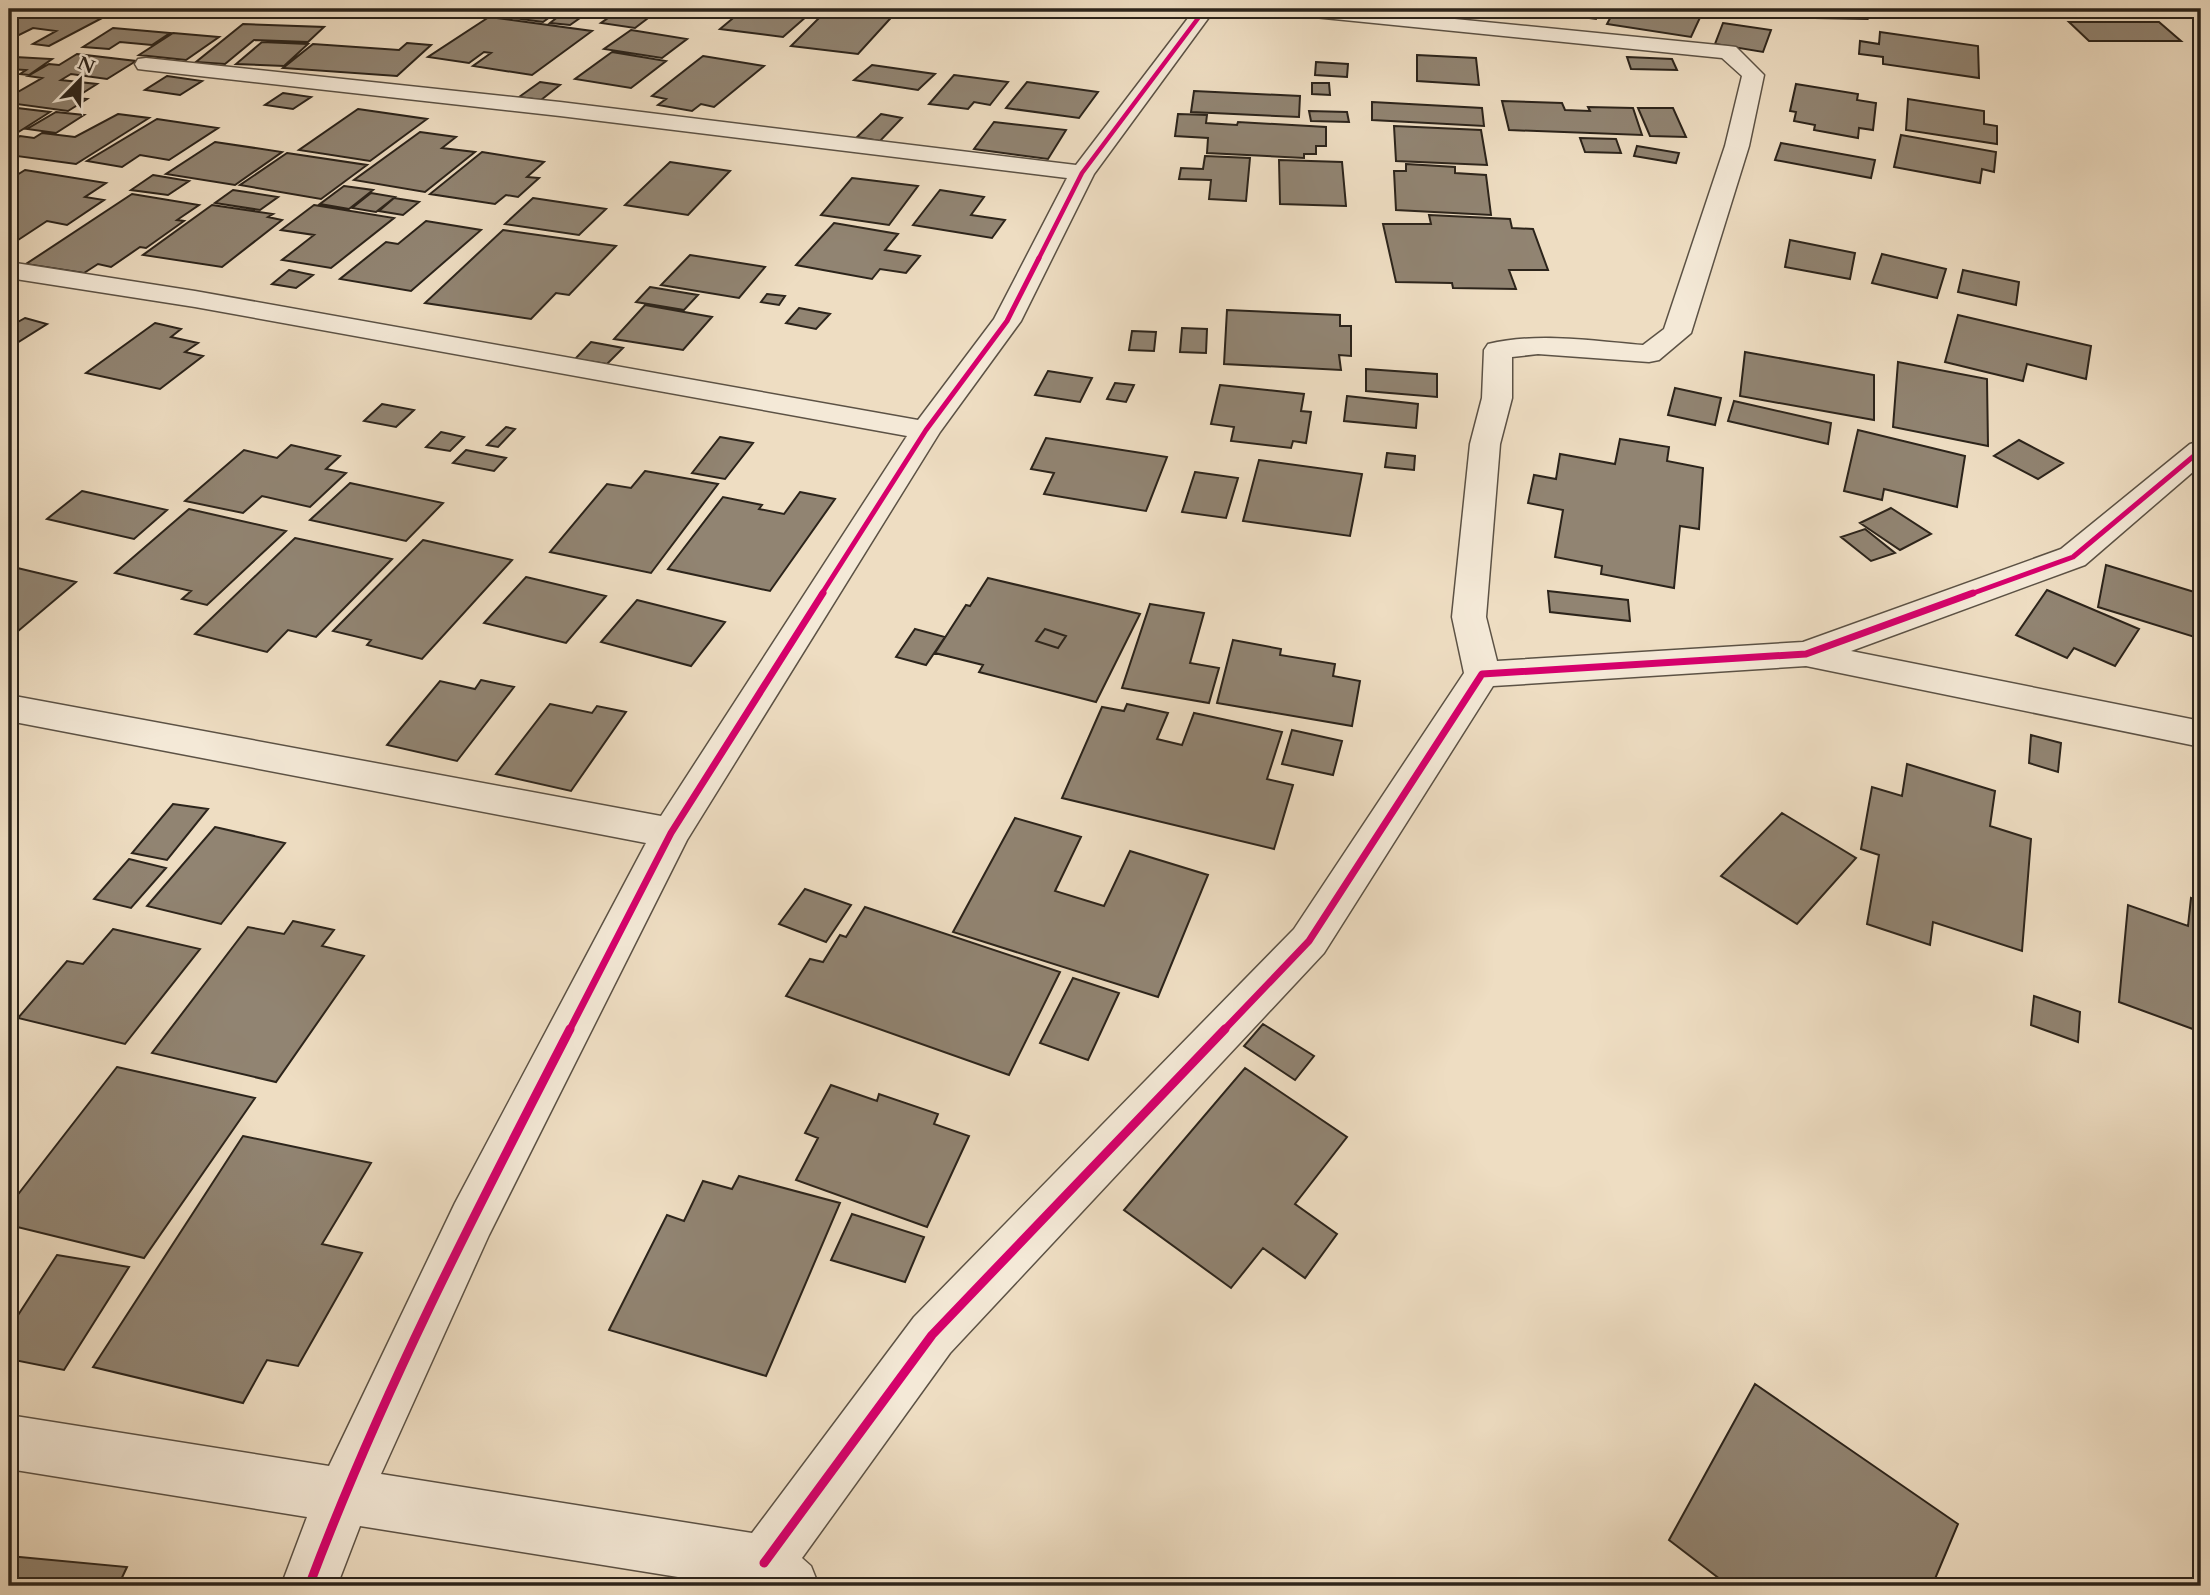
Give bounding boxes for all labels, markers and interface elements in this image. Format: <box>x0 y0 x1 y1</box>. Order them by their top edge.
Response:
north arrow <box>46 46 116 116</box>
text: N <box>74 50 99 81</box>

